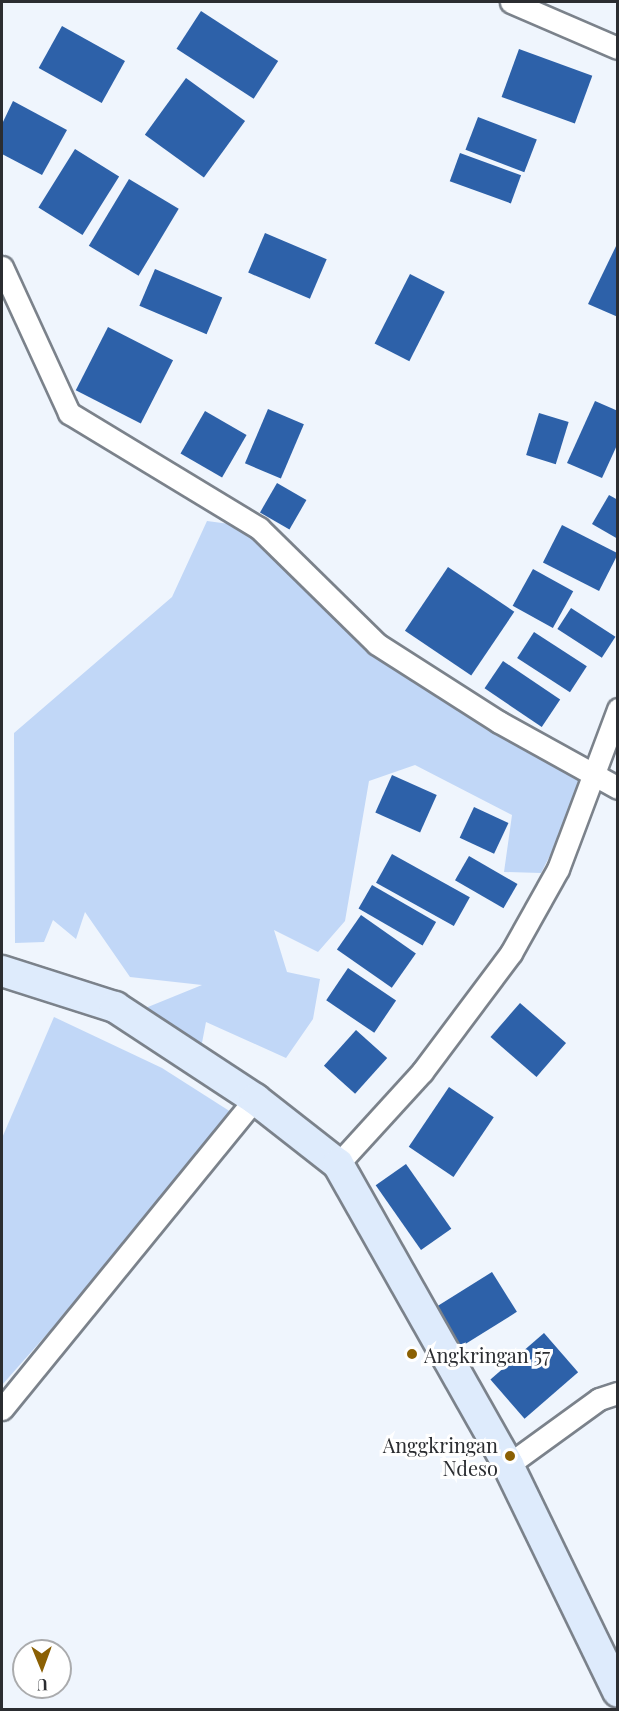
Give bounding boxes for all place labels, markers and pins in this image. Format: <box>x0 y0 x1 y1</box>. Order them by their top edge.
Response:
place label: Angkringan 57 <box>424 1342 550 1366</box>
marker: Angkringan 57 <box>405 1347 419 1361</box>
place label: Anggkringan Ndeso <box>383 1432 498 1479</box>
marker: Anggkringan Ndeso <box>503 1449 517 1463</box>

